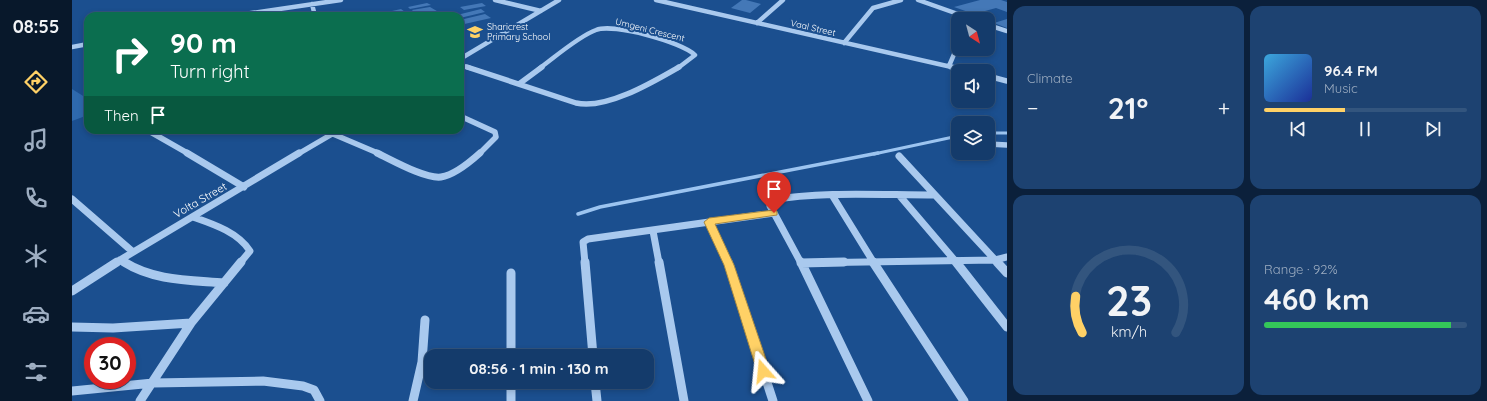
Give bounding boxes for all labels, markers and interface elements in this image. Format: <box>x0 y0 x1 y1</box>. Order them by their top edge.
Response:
north arrow <box>951 12 995 56</box>
map controls <box>951 12 995 160</box>
text: 08:55 <box>13 15 59 38</box>
street label: Umgeni Crescent <box>614 16 686 43</box>
street label: Vaal Street <box>789 17 837 38</box>
place label: Sharicrest Primary School <box>487 21 550 42</box>
school or university icon: Sharicrest Primary School <box>466 23 484 41</box>
text: 90 m <box>170 25 237 60</box>
icon: right <box>104 28 156 80</box>
text: Turn right <box>170 60 250 83</box>
text: 96.4 FM <box>1324 61 1378 80</box>
button: sound <box>951 64 995 108</box>
icon: directions <box>22 68 50 96</box>
text: Climate <box>1027 70 1073 86</box>
text: Music <box>1324 80 1358 96</box>
text: 21° <box>1108 89 1148 127</box>
text: − <box>1027 94 1038 122</box>
text: + <box>1218 94 1230 122</box>
icon: arrive <box>147 104 169 126</box>
text: Then <box>104 106 139 125</box>
button: layers <box>951 116 995 160</box>
icon: previous <box>1287 118 1309 140</box>
icon: pause <box>1354 118 1376 140</box>
icon: next <box>1422 118 1444 140</box>
icon: music <box>22 126 50 154</box>
pin <box>757 172 791 213</box>
icon: arrive <box>763 178 785 200</box>
street label: Volta Street <box>171 179 230 221</box>
icon: phone <box>22 184 50 212</box>
icon: climate <box>22 242 50 270</box>
text: Range · 92% <box>1264 261 1338 277</box>
text: 23 <box>1105 274 1152 326</box>
text: 460 km <box>1264 280 1370 318</box>
icon: car <box>22 300 50 328</box>
text: km/h <box>1110 322 1147 340</box>
speed limit sign: 30 <box>84 337 136 389</box>
position arrow <box>742 350 784 392</box>
icon: filters <box>22 358 50 386</box>
text: 08:56 · 1 min · 130 m <box>469 359 609 378</box>

